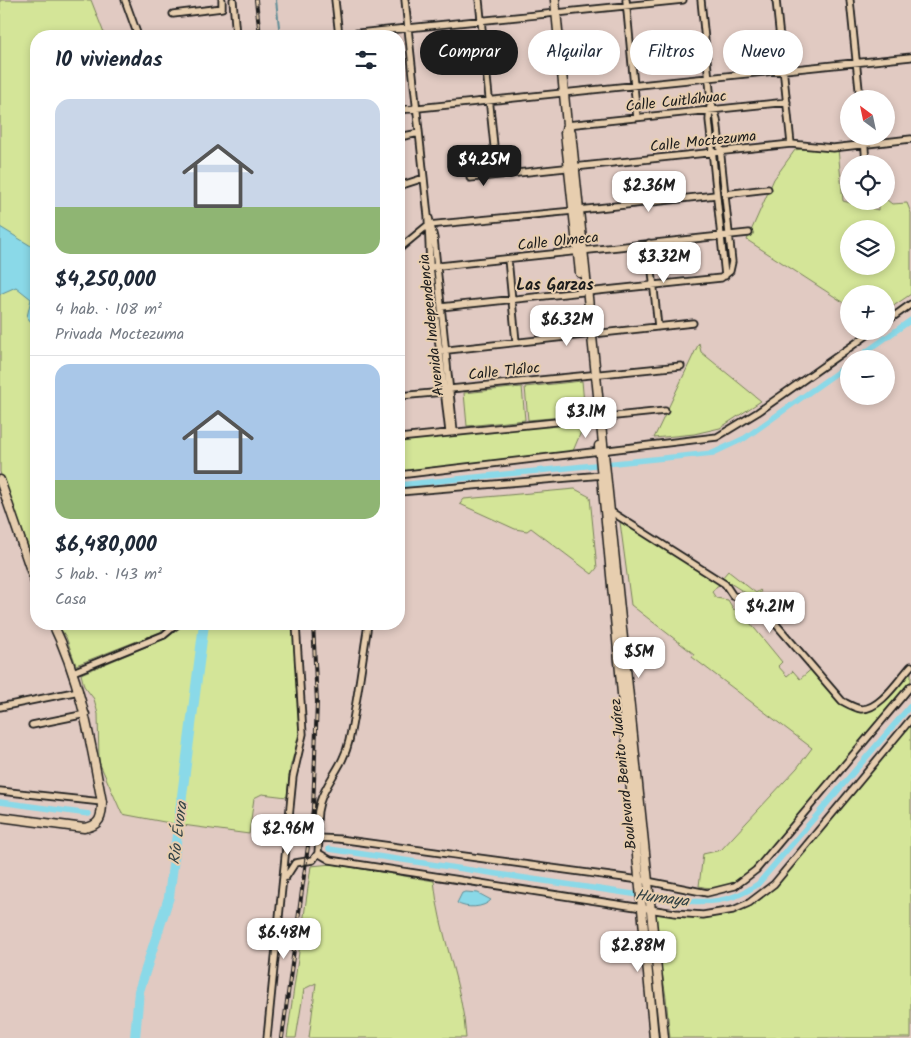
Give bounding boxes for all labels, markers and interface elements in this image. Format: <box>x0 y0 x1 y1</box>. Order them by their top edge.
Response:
chip: Comprar <box>420 30 518 75</box>
chip: Alquilar <box>528 30 620 75</box>
chip: Filtros <box>630 30 713 75</box>
chip: Nuevo <box>723 30 803 75</box>
text: 10 viviendas <box>55 44 163 77</box>
icon: filters <box>352 46 380 74</box>
street label: Calle Cuitláhuac <box>624 85 728 119</box>
north arrow <box>840 90 895 145</box>
map controls <box>840 90 895 405</box>
street label: Calle Moctezuma <box>649 124 757 160</box>
icon: home <box>173 131 263 221</box>
pin: $4.25M <box>443 144 525 187</box>
text: $4.25M <box>458 148 510 173</box>
button: locate <box>840 155 895 210</box>
pin: $2.36M <box>608 170 690 213</box>
text: $2.36M <box>623 174 675 199</box>
button: layers <box>840 220 895 275</box>
street label: Calle Olmeca <box>516 226 600 258</box>
pin: $3.32M <box>623 242 705 284</box>
text: $3.32M <box>638 245 690 270</box>
street label: Avenida Independencia <box>413 253 451 397</box>
text: $4,250,000 <box>55 264 156 297</box>
district label: Las Garzas <box>516 273 594 298</box>
button: + <box>840 285 895 340</box>
text: 4 hab. · 108 m² <box>55 297 162 322</box>
pin: $6.32M <box>526 304 608 347</box>
text: $6.32M <box>541 308 593 333</box>
text: Privada Moctezuma <box>55 322 184 347</box>
button: − <box>840 350 895 405</box>
street label: Calle Tláloc <box>467 356 542 388</box>
pin: $3.1M <box>551 396 621 439</box>
icon: home <box>173 397 263 487</box>
text: $3.1M <box>567 400 605 425</box>
text: $6,480,000 <box>55 529 157 562</box>
text: 5 hab. · 143 m² <box>55 562 162 587</box>
text: Casa <box>55 587 86 612</box>
pin: $4.21M <box>729 592 811 634</box>
text: $4.21M <box>746 595 794 620</box>
pin: $5M <box>615 636 663 679</box>
text: $5M <box>624 640 654 665</box>
street label: Boulevard Benito Juárez <box>604 697 644 851</box>
water label: Río Évora <box>162 799 195 866</box>
pin: $2.96M <box>247 814 329 856</box>
text: $2.96M <box>262 817 314 842</box>
water label: Humaya <box>634 883 691 914</box>
pin: $6.48M <box>243 918 325 960</box>
text: $6.48M <box>258 921 310 946</box>
pin: $2.88M <box>597 930 679 973</box>
text: $2.88M <box>611 934 665 959</box>

